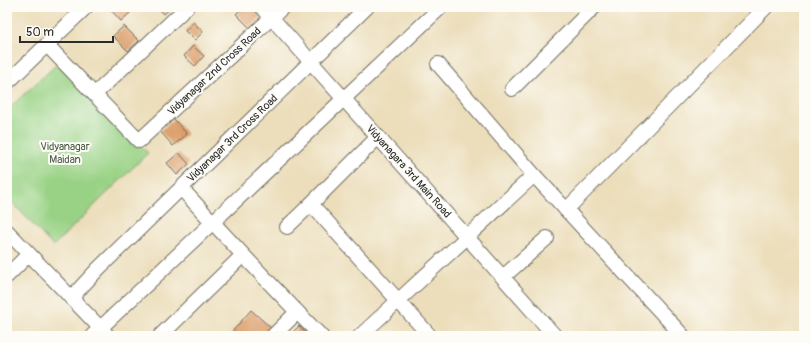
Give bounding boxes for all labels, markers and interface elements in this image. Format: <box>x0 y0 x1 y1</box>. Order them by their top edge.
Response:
scale bar <box>20 18 113 44</box>
text: 50 m <box>26 25 54 40</box>
street label: Vidyanagar 2nd Cross Road <box>165 25 264 118</box>
street label: Vidyanagar 3rd Cross Road <box>184 92 280 185</box>
street label: Vidyanagara 3rd Main Road <box>363 122 454 221</box>
park label: Vidyanagar Maidan <box>40 140 90 166</box>

